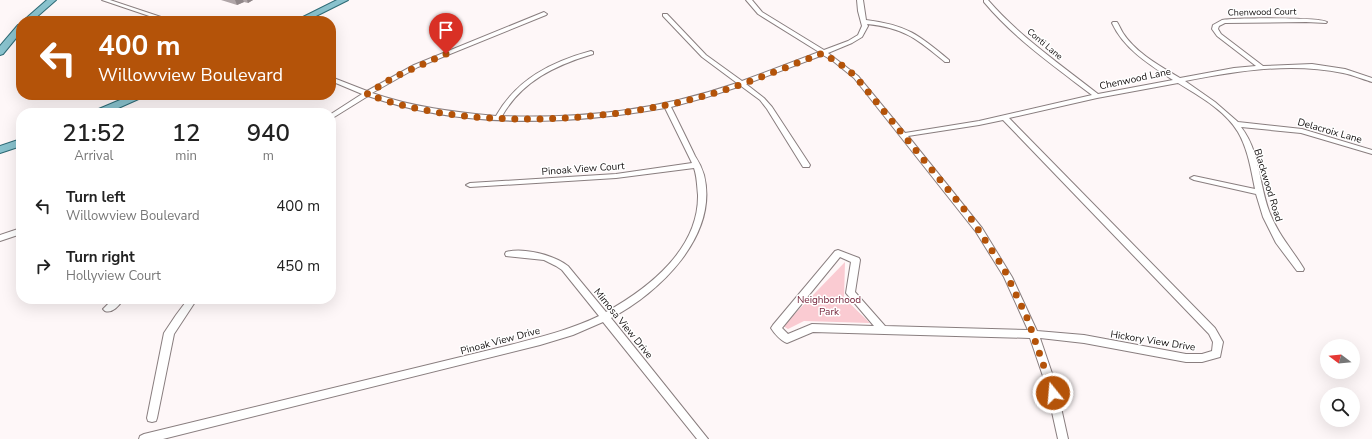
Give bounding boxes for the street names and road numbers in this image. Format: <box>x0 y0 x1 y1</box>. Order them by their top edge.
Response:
street label: Chenwood Court <box>1228 5 1297 19</box>
street label: Conti Lane <box>1025 26 1065 63</box>
street label: Chenwood Lane <box>1098 65 1172 93</box>
street label: Delacroix Lane <box>1296 115 1364 147</box>
street label: Blackwood Road <box>1250 147 1286 224</box>
street label: Pinoak View Court <box>541 159 626 179</box>
street label: Mimosa View Drive <box>590 285 656 362</box>
street label: Pinoak View Drive <box>459 324 542 358</box>
street label: Hickory View Drive <box>1109 327 1196 355</box>

